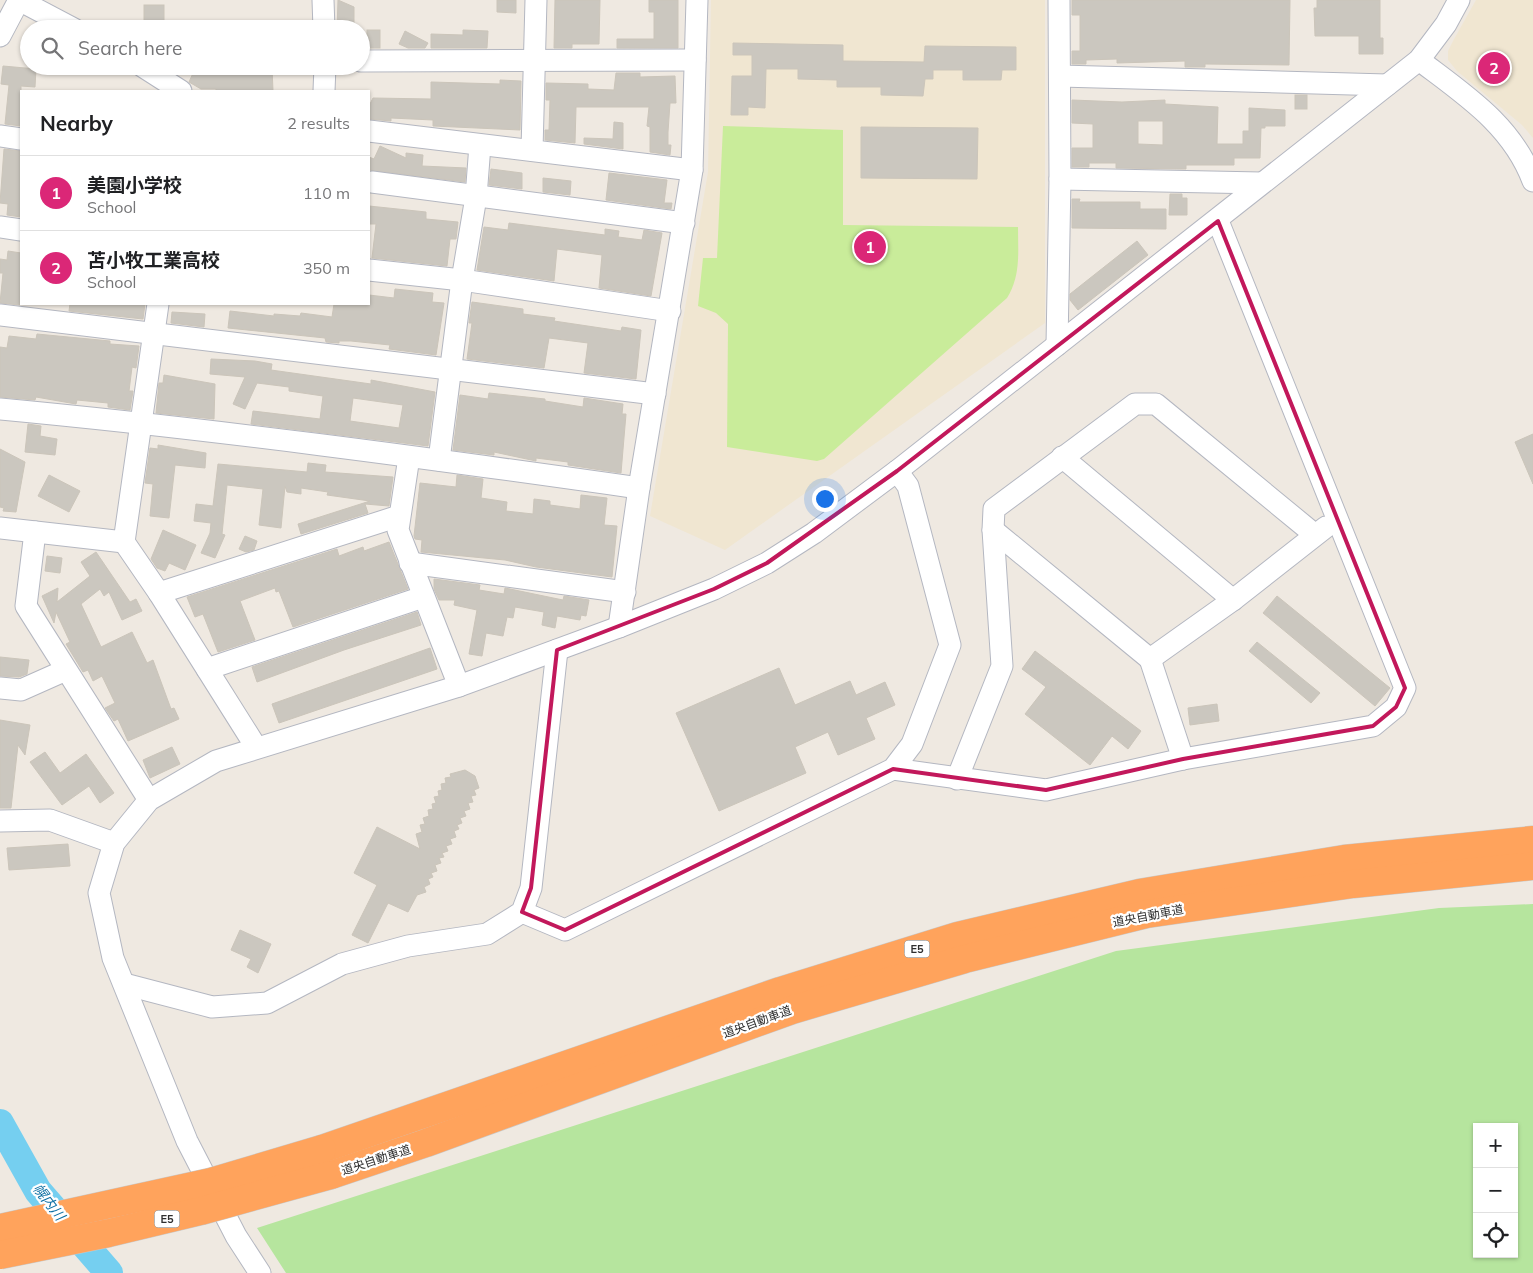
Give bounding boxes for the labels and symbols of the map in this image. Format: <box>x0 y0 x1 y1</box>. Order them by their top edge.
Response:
pin: 2 <box>1478 49 1510 87</box>
pin: 1 <box>854 228 886 266</box>
your location <box>812 486 838 512</box>
street label: 道央自動車道 <box>1111 901 1185 930</box>
road number: E5 <box>904 941 930 958</box>
street label: 道央自動車道 <box>720 1002 793 1041</box>
street label: 道央自動車道 <box>339 1141 412 1178</box>
water label: 幌内川 <box>29 1180 70 1226</box>
road number: E5 <box>154 1210 180 1228</box>

